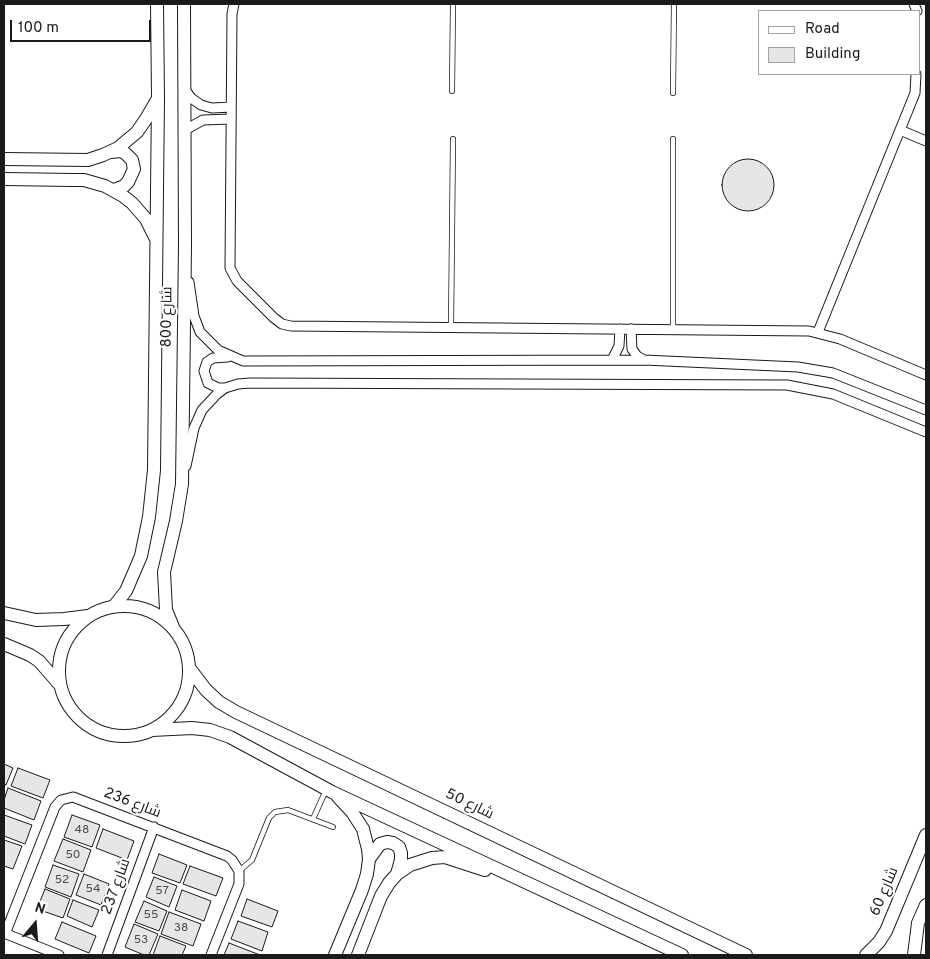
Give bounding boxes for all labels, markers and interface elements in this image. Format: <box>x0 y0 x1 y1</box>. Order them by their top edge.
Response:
scale bar <box>12 10 154 42</box>
legend <box>758 10 920 75</box>
text: 100 m <box>18 19 59 38</box>
text: Road <box>805 20 840 39</box>
text: Building <box>805 45 860 64</box>
street label: شارع 800 <box>158 286 178 348</box>
street label: شارع 236 <box>101 785 163 823</box>
street label: شارع 50 <box>442 786 496 824</box>
house number: 48 <box>75 824 89 838</box>
house number: 50 <box>65 849 81 863</box>
street label: شارع 237 <box>99 856 135 918</box>
street label: شارع 60 <box>867 865 903 919</box>
house number: 52 <box>55 874 69 888</box>
house number: 54 <box>85 883 101 897</box>
house number: 57 <box>155 885 169 899</box>
north arrow <box>10 899 60 949</box>
text: N <box>32 900 47 919</box>
house number: 55 <box>144 909 158 923</box>
house number: 38 <box>174 922 188 936</box>
house number: 53 <box>134 934 148 948</box>

